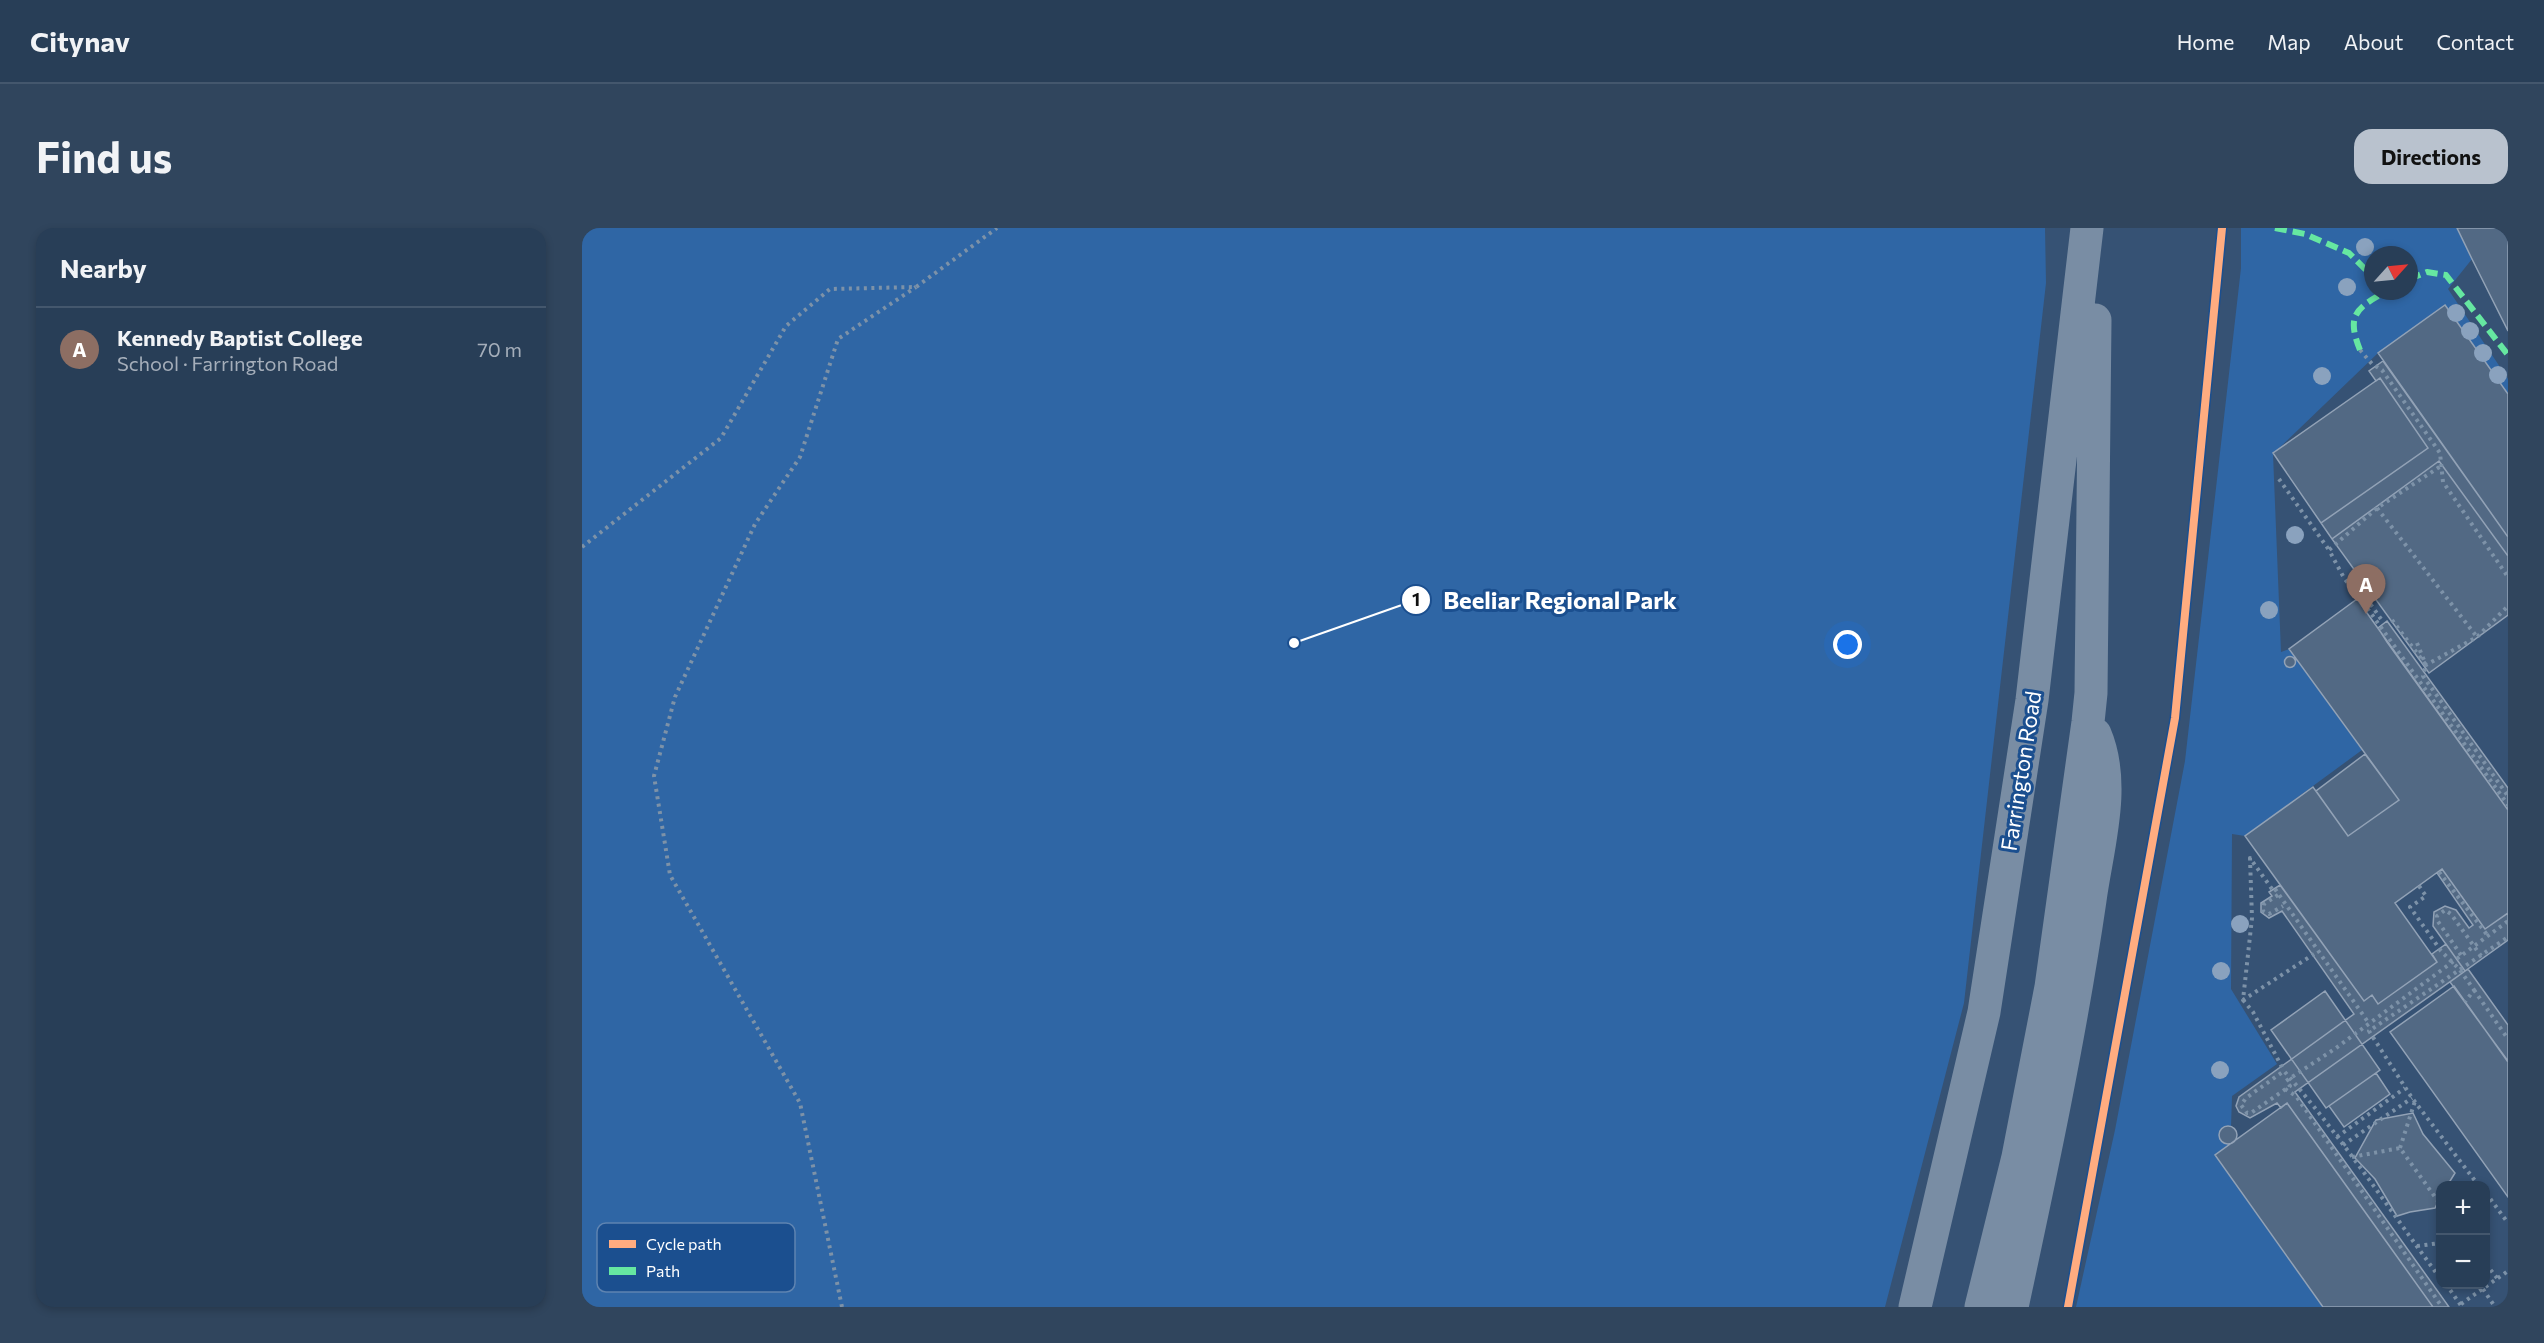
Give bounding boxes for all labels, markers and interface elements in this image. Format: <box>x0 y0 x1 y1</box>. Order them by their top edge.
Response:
text: Citynav <box>30 24 130 58</box>
text: Home <box>2177 29 2234 54</box>
text: Map <box>2267 29 2311 54</box>
text: About <box>2344 29 2403 54</box>
text: Contact <box>2436 29 2514 54</box>
button: Directions <box>2354 129 2508 184</box>
text: Find us <box>36 130 172 182</box>
north arrow <box>2364 246 2418 300</box>
text: Nearby <box>60 252 147 283</box>
text: Kennedy Baptist College <box>117 324 363 351</box>
text: A <box>72 337 87 361</box>
text: 70 m <box>477 337 522 361</box>
text: School · Farrington Road <box>117 351 338 375</box>
pin: A <box>2346 564 2386 614</box>
callout: Beeliar Regional Park <box>1401 579 1689 621</box>
text: Beeliar Regional Park <box>1443 585 1677 614</box>
text: 1 <box>1412 588 1420 610</box>
your location <box>1833 630 1862 659</box>
street label: Farrington Road <box>1995 689 2046 853</box>
map controls <box>2436 1181 2490 1289</box>
button: + <box>2436 1181 2490 1235</box>
legend <box>597 1223 795 1292</box>
text: Cycle path <box>646 1234 722 1253</box>
button: − <box>2436 1235 2490 1289</box>
text: Path <box>646 1261 680 1280</box>

